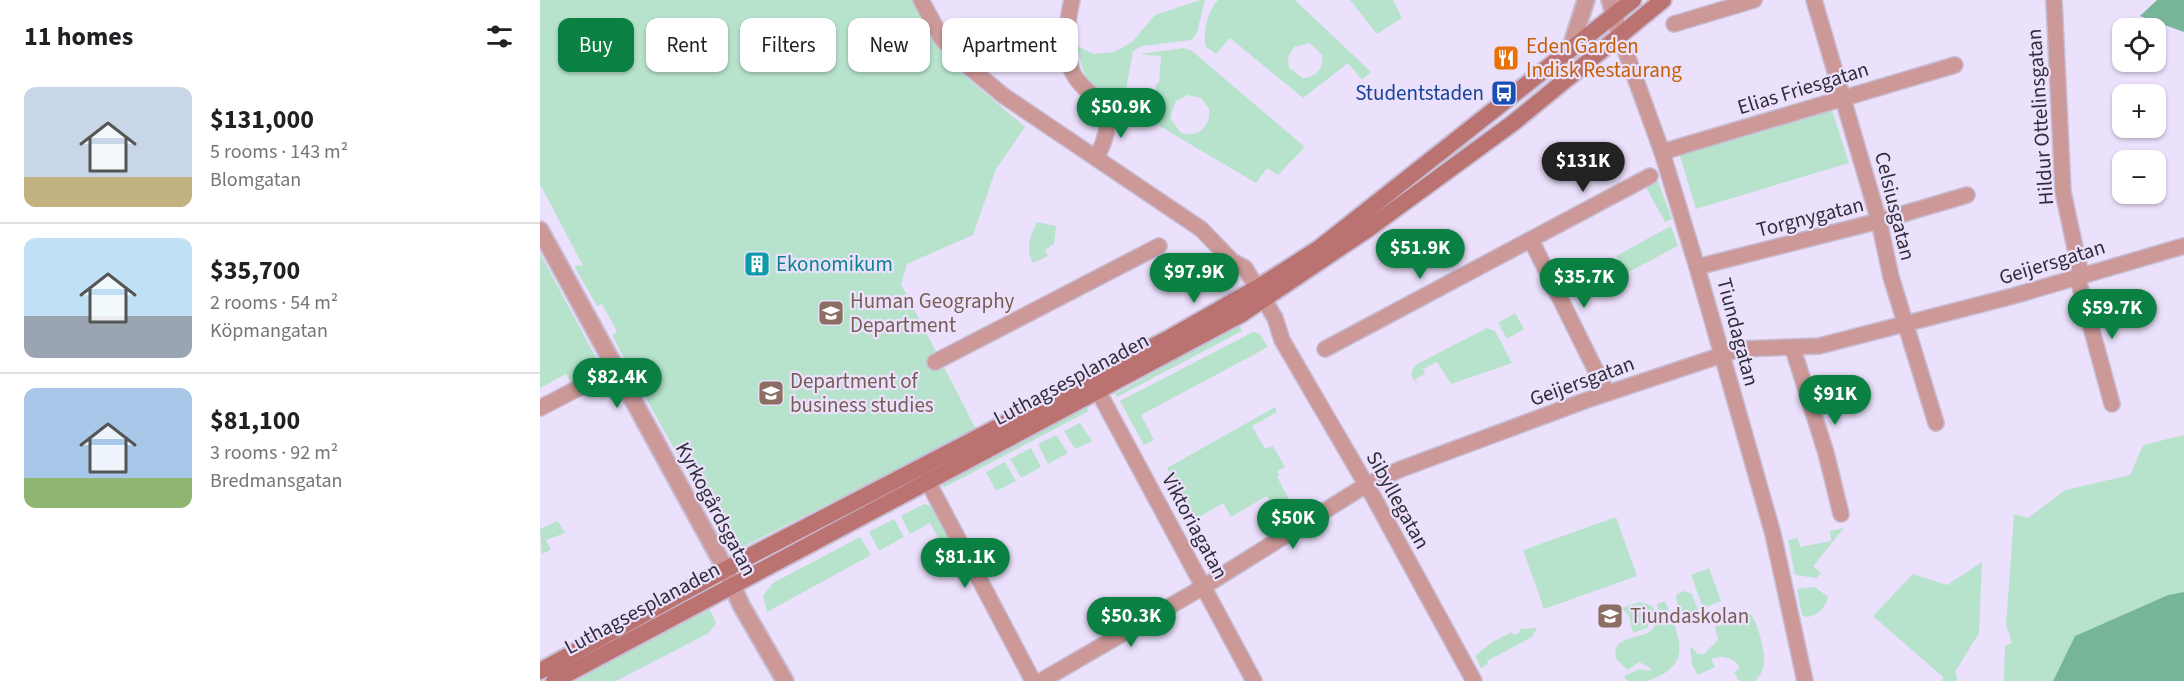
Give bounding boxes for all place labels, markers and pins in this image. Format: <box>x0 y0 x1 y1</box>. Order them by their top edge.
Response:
place label: Eden Garden Indisk Restaurang <box>1526 31 1682 85</box>
restaurant icon: Eden Garden Indisk Restaurang <box>1491 43 1521 73</box>
place label: Studentstaden <box>1355 78 1484 108</box>
bus stop icon: Studentstaden <box>1489 78 1519 108</box>
pin: $50.9K <box>1072 88 1170 139</box>
pin: $131K <box>1541 142 1625 193</box>
pin: $51.9K <box>1371 229 1469 280</box>
building icon: Ekonomikum <box>742 249 772 279</box>
place label: Ekonomikum <box>776 249 893 279</box>
pin: $97.9K <box>1145 253 1243 304</box>
pin: $35.7K <box>1535 258 1633 309</box>
place label: Human Geography Department <box>850 286 1015 340</box>
pin: $59.7K <box>2063 289 2161 340</box>
school or university icon: Human Geography Department <box>816 298 846 328</box>
pin: $82.4K <box>568 358 666 409</box>
place label: Department of business studies <box>790 366 934 420</box>
pin: $91K <box>1799 375 1871 426</box>
school or university icon: Department of business studies <box>756 378 786 408</box>
pin: $50K <box>1257 499 1329 550</box>
pin: $81.1K <box>916 538 1014 589</box>
pin: $50.3K <box>1082 597 1180 648</box>
school or university icon: Tiundaskolan <box>1595 601 1625 631</box>
place label: Tiundaskolan <box>1630 601 1749 631</box>

